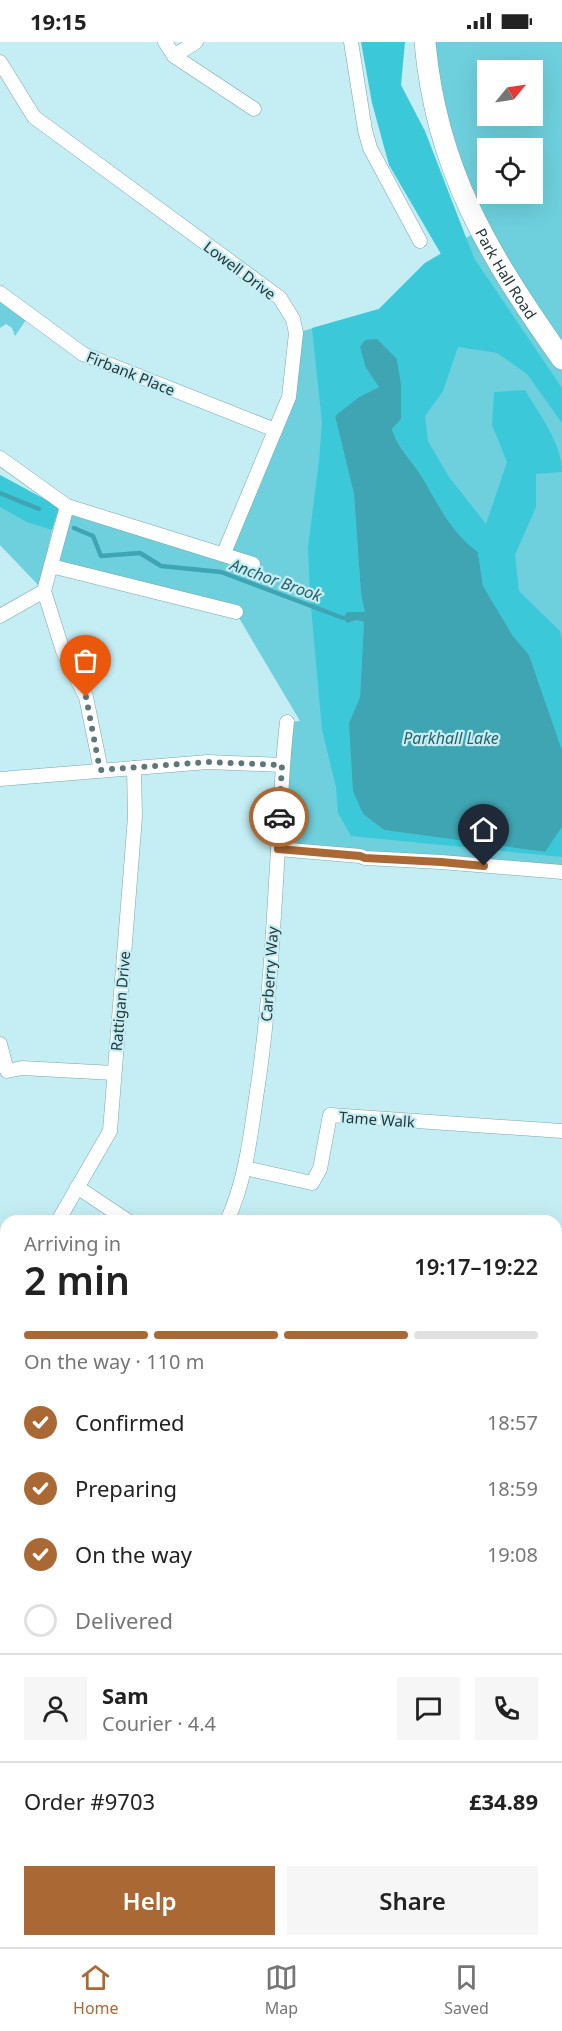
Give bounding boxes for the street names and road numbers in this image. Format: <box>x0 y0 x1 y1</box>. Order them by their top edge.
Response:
street label: Park Hall Road <box>471 225 541 323</box>
street label: Lowell Drive <box>200 236 280 304</box>
street label: Firbank Place <box>84 346 178 400</box>
street label: Carberry Way <box>256 925 282 1022</box>
street label: Rattigan Drive <box>106 950 134 1052</box>
street label: Tame Walk <box>338 1106 416 1132</box>

